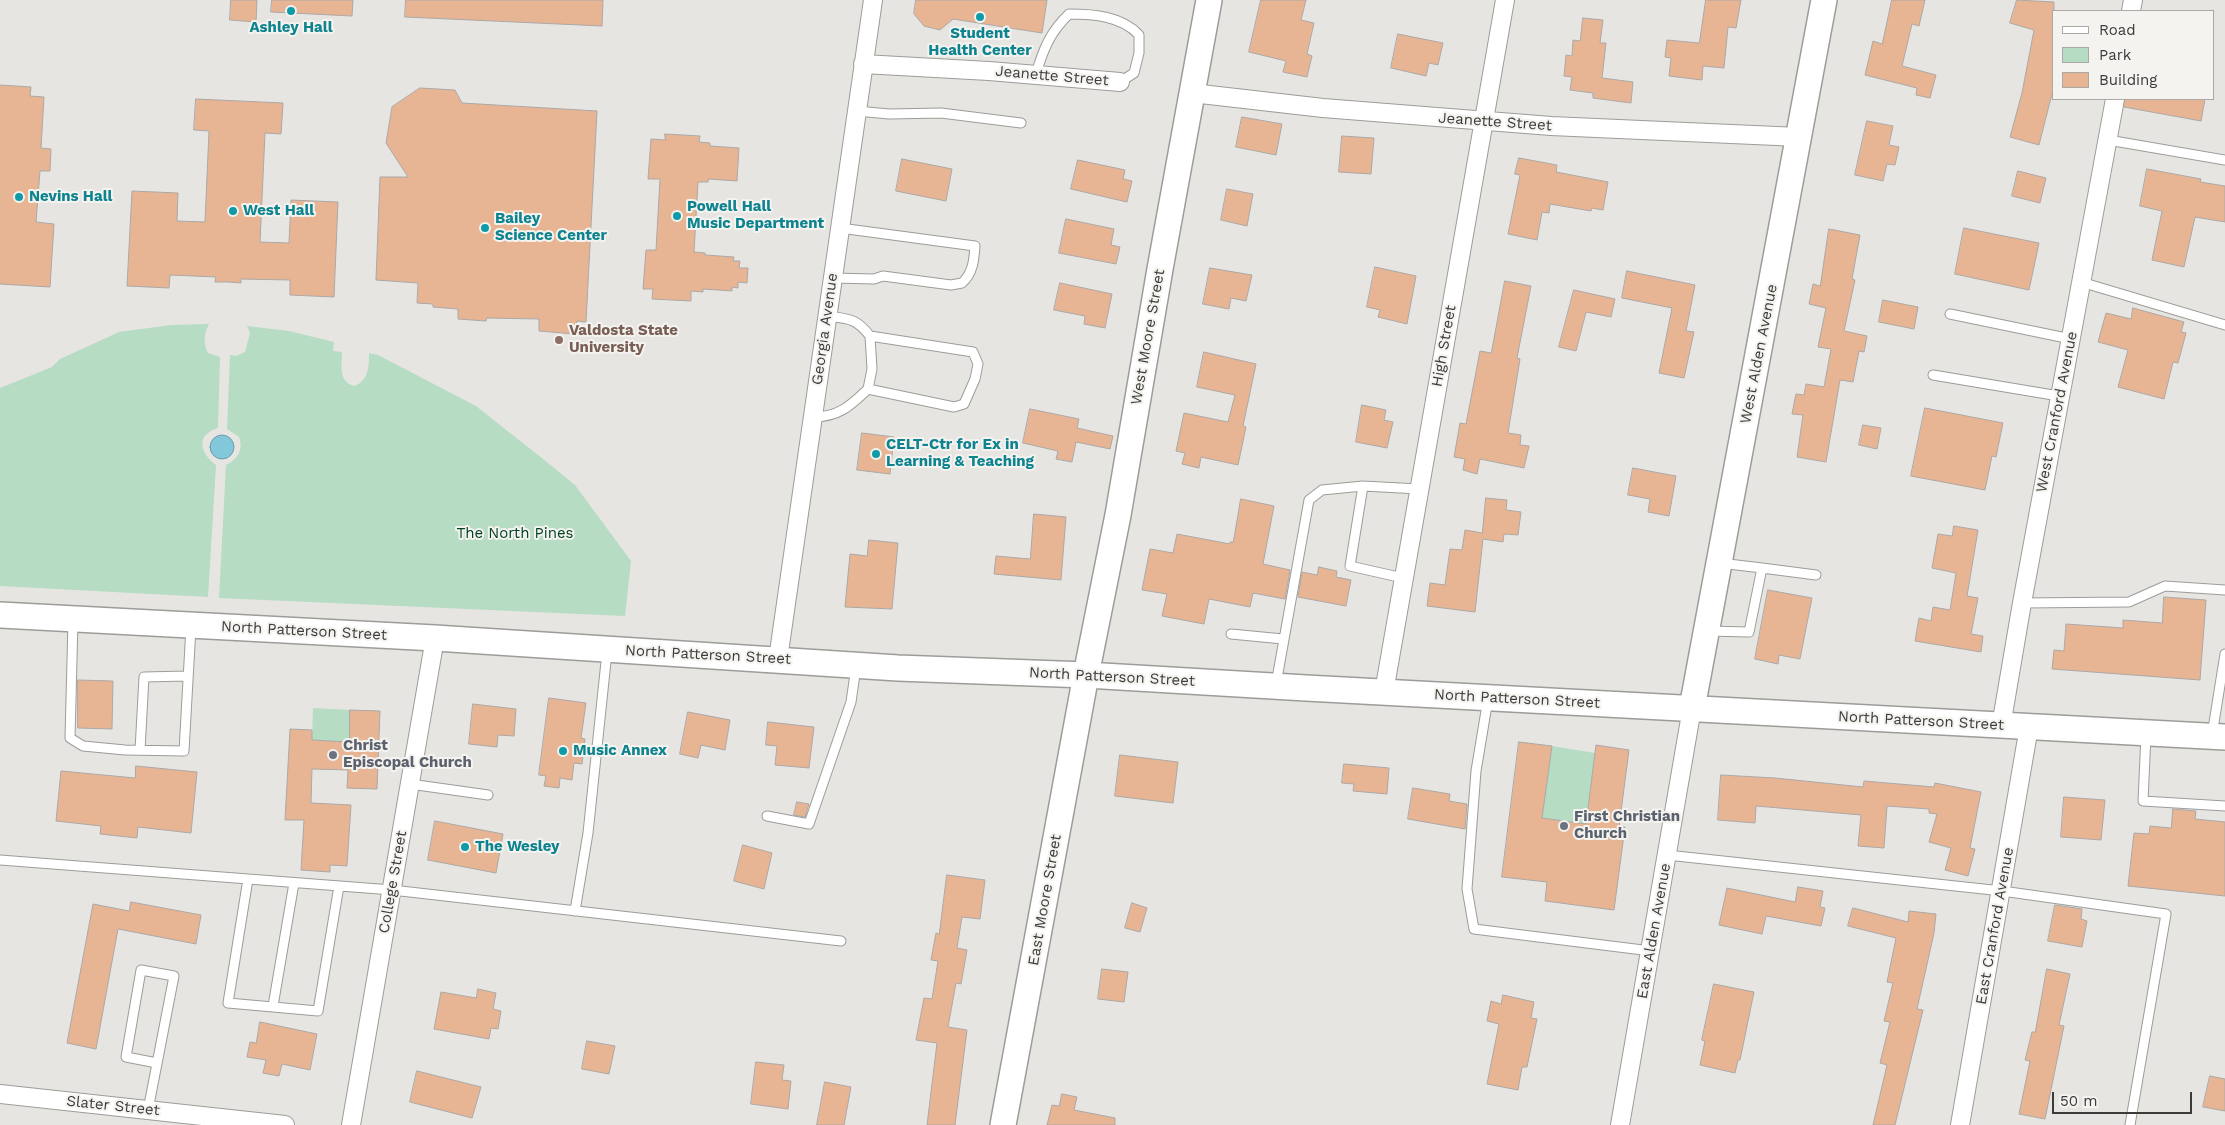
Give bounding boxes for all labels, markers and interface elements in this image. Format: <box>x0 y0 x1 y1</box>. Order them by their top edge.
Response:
marker: Ashley Hall <box>285 5 297 17</box>
legend <box>2052 10 2215 100</box>
marker: Student Health Center <box>974 11 986 23</box>
place label: Ashley Hall <box>249 19 333 37</box>
text: Road <box>2099 21 2136 39</box>
place label: Student Health Center <box>928 25 1032 60</box>
text: Park <box>2099 46 2131 64</box>
street label: Jeanette Street <box>995 62 1109 90</box>
text: Building <box>2099 71 2157 89</box>
street label: Jeanette Street <box>1438 109 1552 135</box>
place label: Nevins Hall <box>29 188 112 206</box>
marker: Nevins Hall <box>13 191 25 203</box>
place label: Powell Hall Music Department <box>687 198 824 233</box>
place label: West Hall <box>243 202 314 220</box>
marker: West Hall <box>227 205 239 217</box>
place label: Bailey Science Center <box>495 210 607 245</box>
marker: Powell Hall Music Department <box>671 210 683 222</box>
marker: Bailey Science Center <box>479 222 491 234</box>
street label: West Moore Street <box>1127 268 1169 406</box>
street label: Georgia Avenue <box>808 272 842 386</box>
street label: West Alden Avenue <box>1737 283 1781 425</box>
street label: High Street <box>1428 304 1460 388</box>
place label: Valdosta State University <box>569 322 678 357</box>
street label: West Cranford Avenue <box>2033 330 2081 494</box>
marker: Valdosta State University <box>553 334 565 346</box>
place label: CELT-Ctr for Ex in Learning & Teaching <box>886 436 1034 471</box>
marker: CELT-Ctr for Ex in Learning & Teaching <box>870 448 882 460</box>
park label: The North Pines <box>456 525 574 543</box>
street label: North Patterson Street <box>221 618 387 644</box>
street label: North Patterson Street <box>625 642 791 668</box>
street label: North Patterson Street <box>1029 664 1195 690</box>
street label: North Patterson Street <box>1434 686 1600 712</box>
street label: North Patterson Street <box>1838 708 2004 734</box>
place label: Christ Episcopal Church <box>343 737 472 772</box>
place label: Music Annex <box>573 742 667 760</box>
marker: Music Annex <box>557 745 569 757</box>
marker: Christ Episcopal Church <box>327 749 339 761</box>
place label: First Christian Church <box>1574 808 1680 843</box>
marker: First Christian Church <box>1558 820 1570 832</box>
street label: College Street <box>375 829 411 935</box>
street label: East Moore Street <box>1025 833 1065 967</box>
place label: The Wesley <box>475 838 560 856</box>
marker: The Wesley <box>459 841 471 853</box>
street label: East Cranford Avenue <box>1972 846 2018 1006</box>
street label: East Alden Avenue <box>1633 862 1675 1000</box>
scale bar <box>2055 1082 2195 1114</box>
street label: Slater Street <box>65 1092 161 1120</box>
text: 50 m <box>2060 1092 2097 1110</box>

